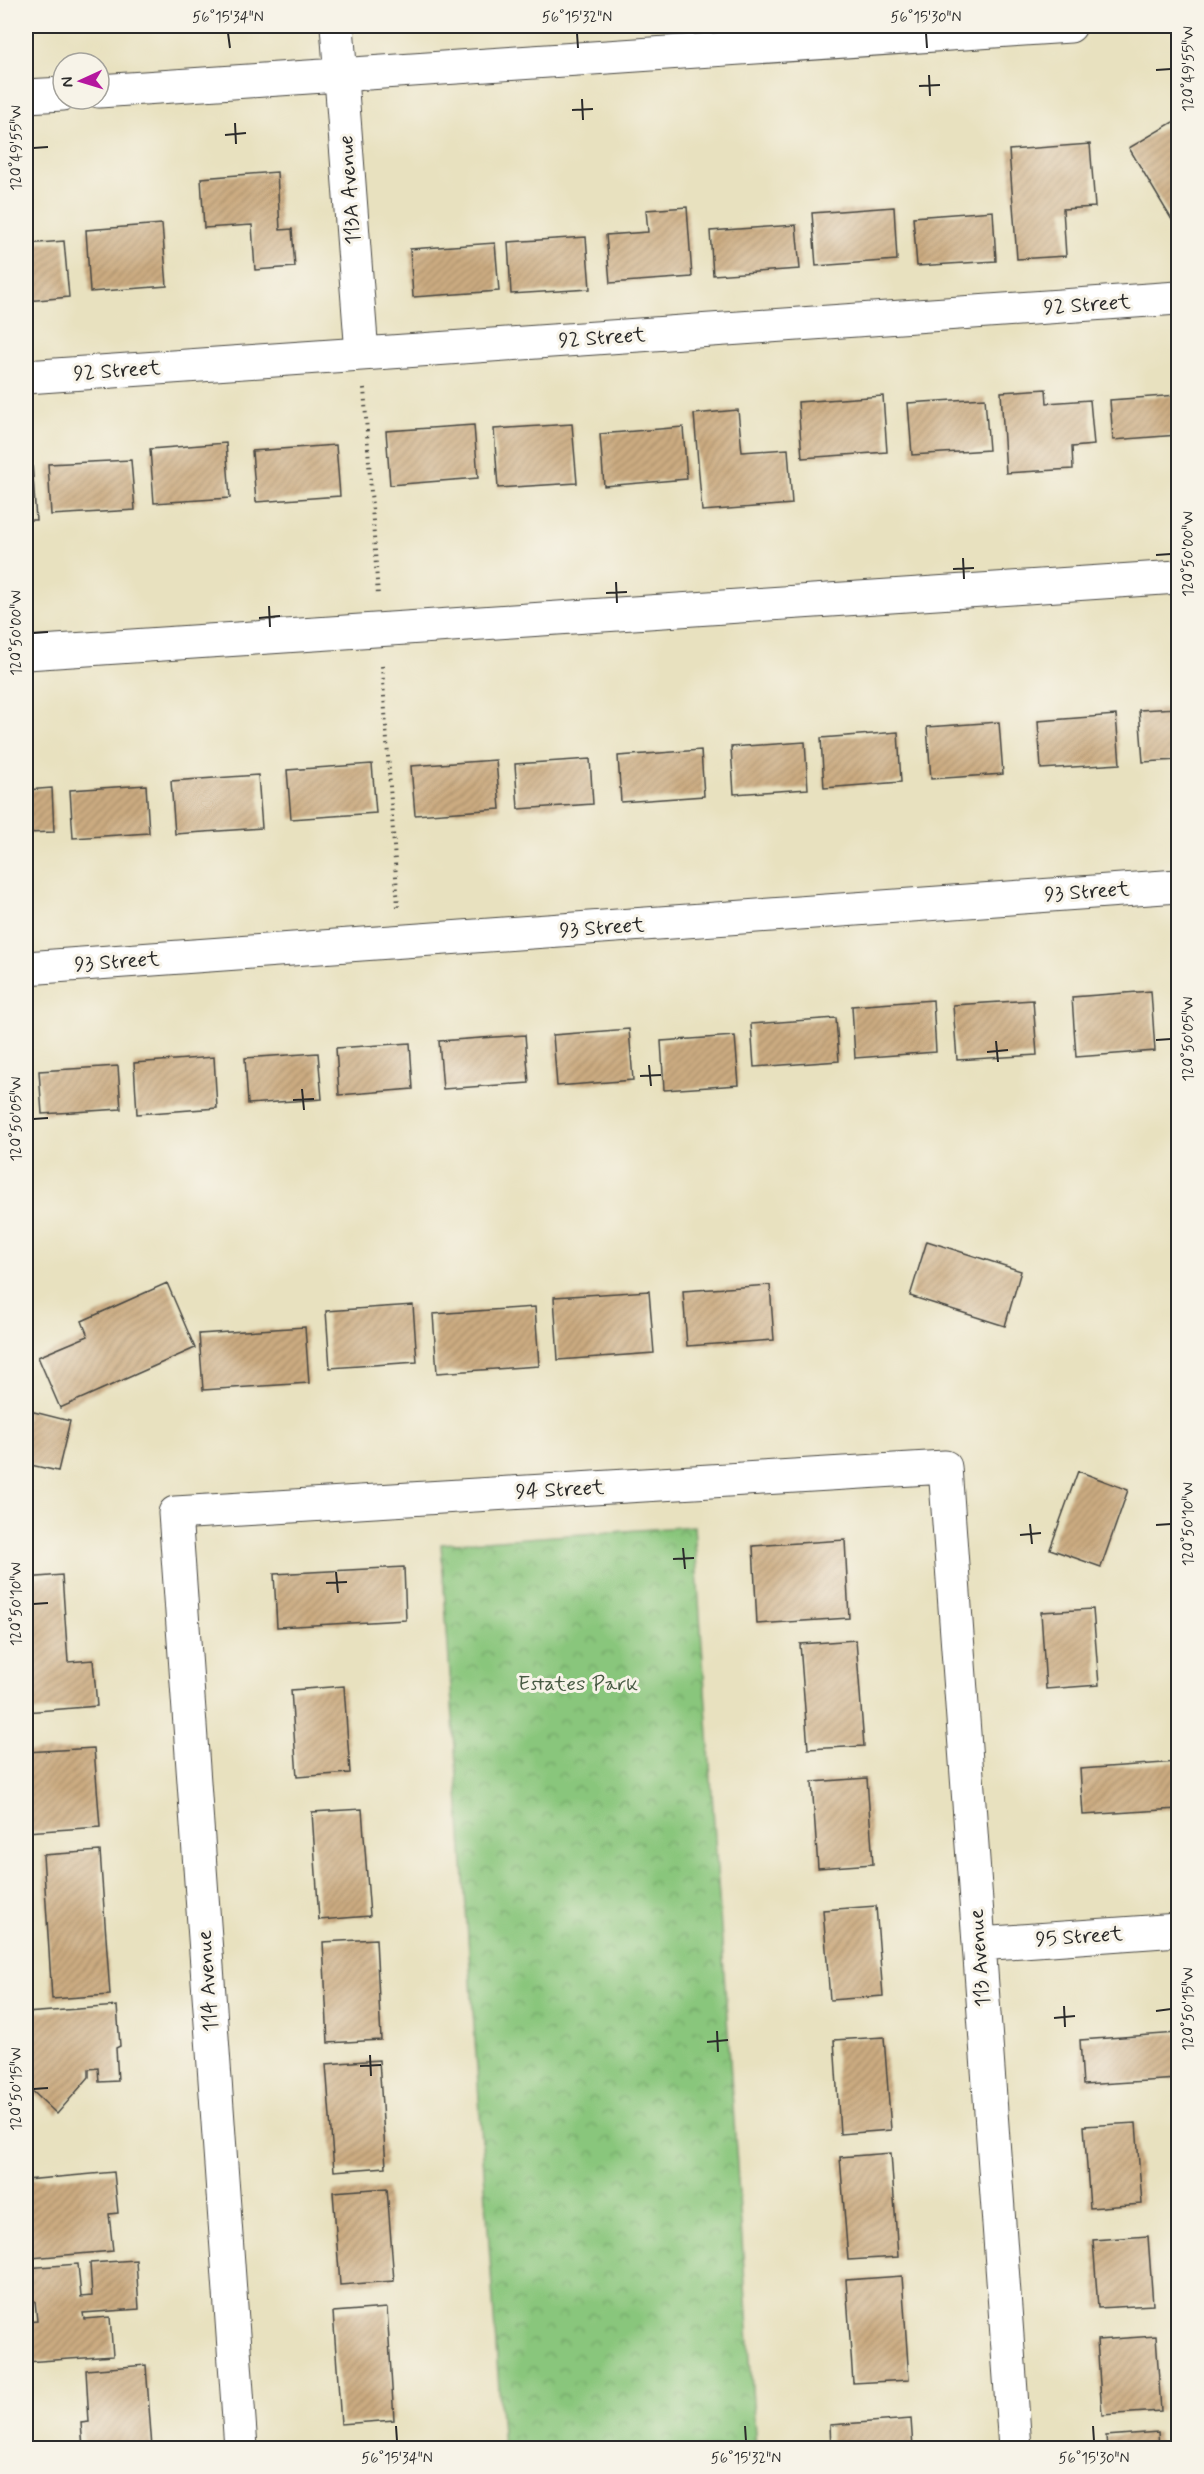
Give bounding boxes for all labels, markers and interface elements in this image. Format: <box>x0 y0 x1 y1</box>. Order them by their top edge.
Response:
text: 56°15'34"N <box>192 8 264 28</box>
text: 56°15'32"N <box>542 8 612 28</box>
text: 56°15'30"N <box>890 8 962 28</box>
text: 120°49'55"W <box>1179 26 1199 112</box>
north arrow <box>51 51 111 111</box>
text: N <box>57 76 78 88</box>
text: 120°49'55"W <box>7 105 27 191</box>
street label: 113A Avenue <box>332 134 368 246</box>
street label: 92 Street <box>1043 288 1132 322</box>
street label: 92 Street <box>558 321 647 355</box>
street label: 92 Street <box>73 354 162 388</box>
text: 120°50'00"W <box>1179 511 1199 597</box>
text: 120°50'00"W <box>7 590 27 676</box>
street label: 93 Street <box>1044 875 1131 909</box>
street label: 93 Street <box>559 911 646 945</box>
street label: 93 Street <box>74 945 161 979</box>
text: 120°50'05"W <box>1179 997 1199 1081</box>
text: 120°50'05"W <box>7 1077 27 1161</box>
street label: 94 Street <box>515 1474 606 1506</box>
text: 120°50'10"W <box>1179 1482 1199 1566</box>
text: 120°50'10"W <box>7 1562 27 1646</box>
park label: Estates Park <box>518 1670 638 1698</box>
street label: 113 Avenue <box>963 1908 997 2008</box>
street label: 95 Street <box>1034 1920 1124 1954</box>
street label: 114 Avenue <box>190 1929 226 2033</box>
text: 120°50'15"W <box>1179 1967 1199 2051</box>
text: 120°50'15"W <box>7 2047 27 2131</box>
text: 56°15'34"N <box>361 2449 433 2469</box>
text: 56°15'32"N <box>711 2449 781 2469</box>
text: 56°15'30"N <box>1058 2449 1130 2469</box>

